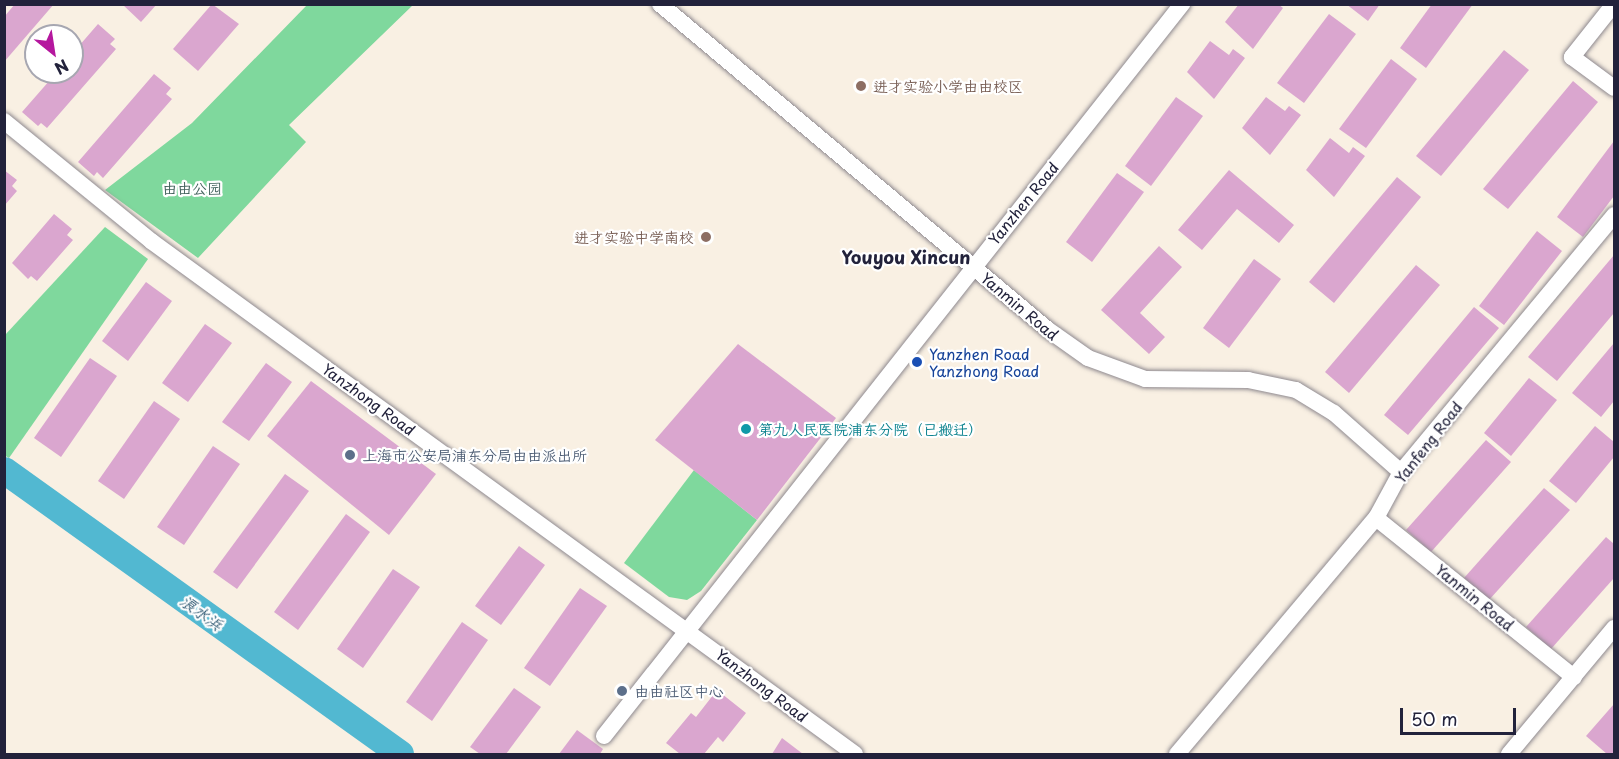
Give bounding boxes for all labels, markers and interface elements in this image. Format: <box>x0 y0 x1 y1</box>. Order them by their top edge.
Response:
north arrow <box>24 24 84 84</box>
text: N <box>51 54 73 81</box>
place label: 进才实验小学由由校区 <box>873 77 1023 95</box>
marker: 进才实验小学由由校区 <box>854 79 868 93</box>
street label: Yanzhen Road <box>984 158 1062 248</box>
park label: 由由公园 <box>162 179 222 197</box>
place label: 进才实验中学南校 <box>574 228 694 246</box>
marker: 进才实验中学南校 <box>699 230 713 244</box>
district label: Youyou Xincun <box>841 246 971 268</box>
street label: Yanmin Road <box>978 269 1062 343</box>
place label: Yanzhen Road Yanzhong Road <box>929 344 1039 379</box>
marker: Yanzhen Road Yanzhong Road <box>910 355 924 369</box>
street label: Yanzhong Road <box>319 359 419 439</box>
street label: Yanfeng Road <box>1391 398 1465 486</box>
place label: 第九人民医院浦东分院（已搬迁） <box>758 420 983 438</box>
marker: 第九人民医院浦东分院（已搬迁） <box>739 422 753 436</box>
place label: 上海市公安局浦东分局由由派出所 <box>362 446 587 464</box>
marker: 上海市公安局浦东分局由由派出所 <box>343 448 357 462</box>
street label: Yanmin Road <box>1433 560 1517 634</box>
water label: 浪水浜 <box>177 590 227 634</box>
street label: Yanzhong Road <box>713 645 811 725</box>
place label: 由由社区中心 <box>634 682 724 700</box>
marker: 由由社区中心 <box>615 684 629 698</box>
scale bar <box>1403 696 1518 734</box>
text: 50 m <box>1411 705 1458 732</box>

